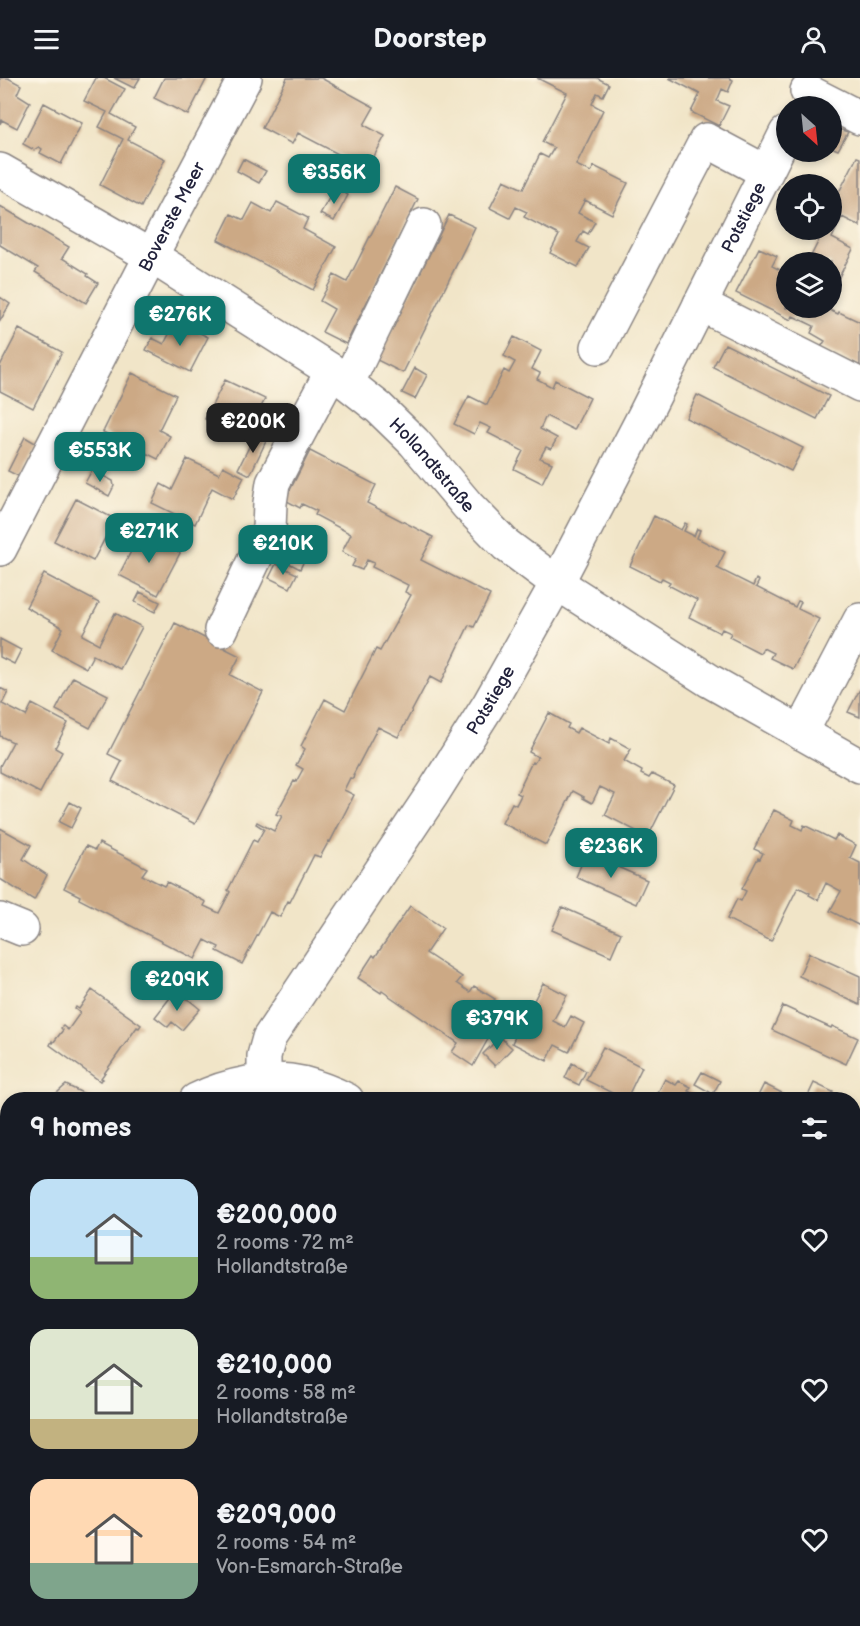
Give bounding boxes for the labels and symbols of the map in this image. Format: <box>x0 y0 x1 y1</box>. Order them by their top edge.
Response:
north arrow <box>776 96 842 162</box>
pin: €356K <box>292 154 376 205</box>
street label: Boverste Meer <box>134 158 209 275</box>
street label: Potstiege <box>717 178 770 256</box>
pin: €276K <box>138 296 222 347</box>
pin: €200K <box>211 403 295 454</box>
street label: Hollandtstraße <box>385 413 479 517</box>
pin: €553K <box>58 432 142 483</box>
pin: €271K <box>107 513 191 564</box>
pin: €210K <box>241 525 325 576</box>
street label: Potstiege <box>462 661 519 738</box>
pin: €236K <box>569 828 653 879</box>
pin: €209K <box>135 961 219 1012</box>
pin: €379K <box>455 1000 539 1051</box>

